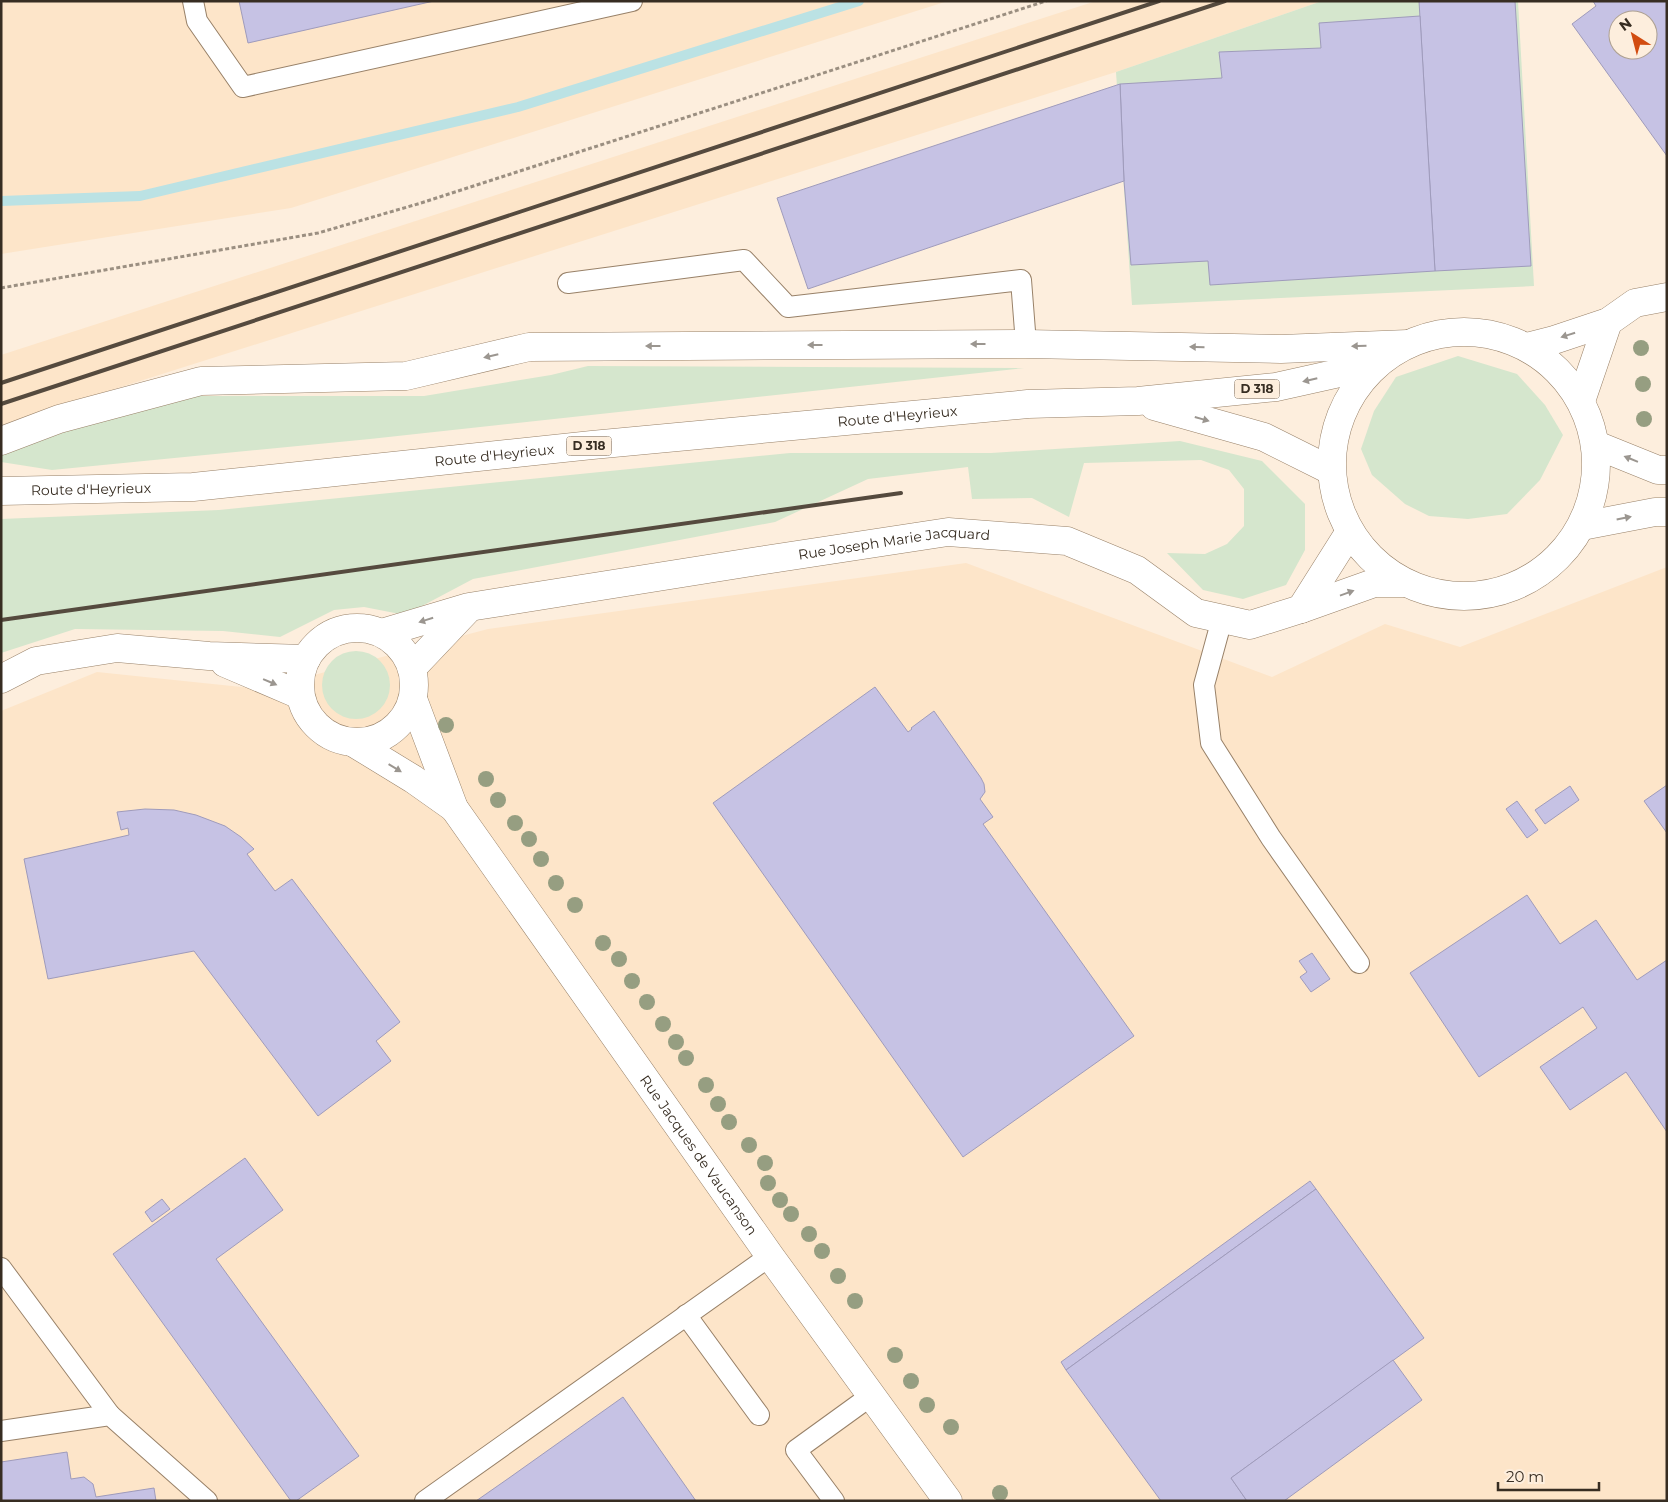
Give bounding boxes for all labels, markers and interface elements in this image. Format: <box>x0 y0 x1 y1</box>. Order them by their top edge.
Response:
north arrow <box>1608 10 1658 60</box>
text: N <box>1615 14 1635 35</box>
one-way arrow <box>1560 332 1575 340</box>
one-way arrow <box>969 340 985 348</box>
one-way arrow <box>807 341 823 349</box>
one-way arrow <box>644 342 660 350</box>
one-way arrow <box>1351 342 1367 350</box>
one-way arrow <box>1188 343 1204 351</box>
one-way arrow <box>484 352 499 360</box>
one-way arrow <box>1303 376 1318 384</box>
road number: D 318 <box>1234 379 1280 398</box>
street label: Route d'Heyrieux <box>837 402 959 431</box>
one-way arrow <box>1194 416 1209 424</box>
road number: D 318 <box>566 436 612 456</box>
street label: Route d'Heyrieux <box>434 440 556 471</box>
one-way arrow <box>1623 455 1638 463</box>
street label: Route d'Heyrieux <box>31 479 152 499</box>
one-way arrow <box>1617 514 1632 522</box>
street label: Rue Joseph Marie Jacquard <box>797 523 991 564</box>
one-way arrow <box>1340 589 1355 596</box>
one-way arrow <box>418 617 433 625</box>
one-way arrow <box>263 679 277 687</box>
one-way arrow <box>389 764 402 773</box>
street label: Rue Jacques de Vaucanson <box>636 1071 761 1238</box>
scale bar <box>1498 1460 1599 1492</box>
text: 20 m <box>1506 1467 1544 1486</box>

